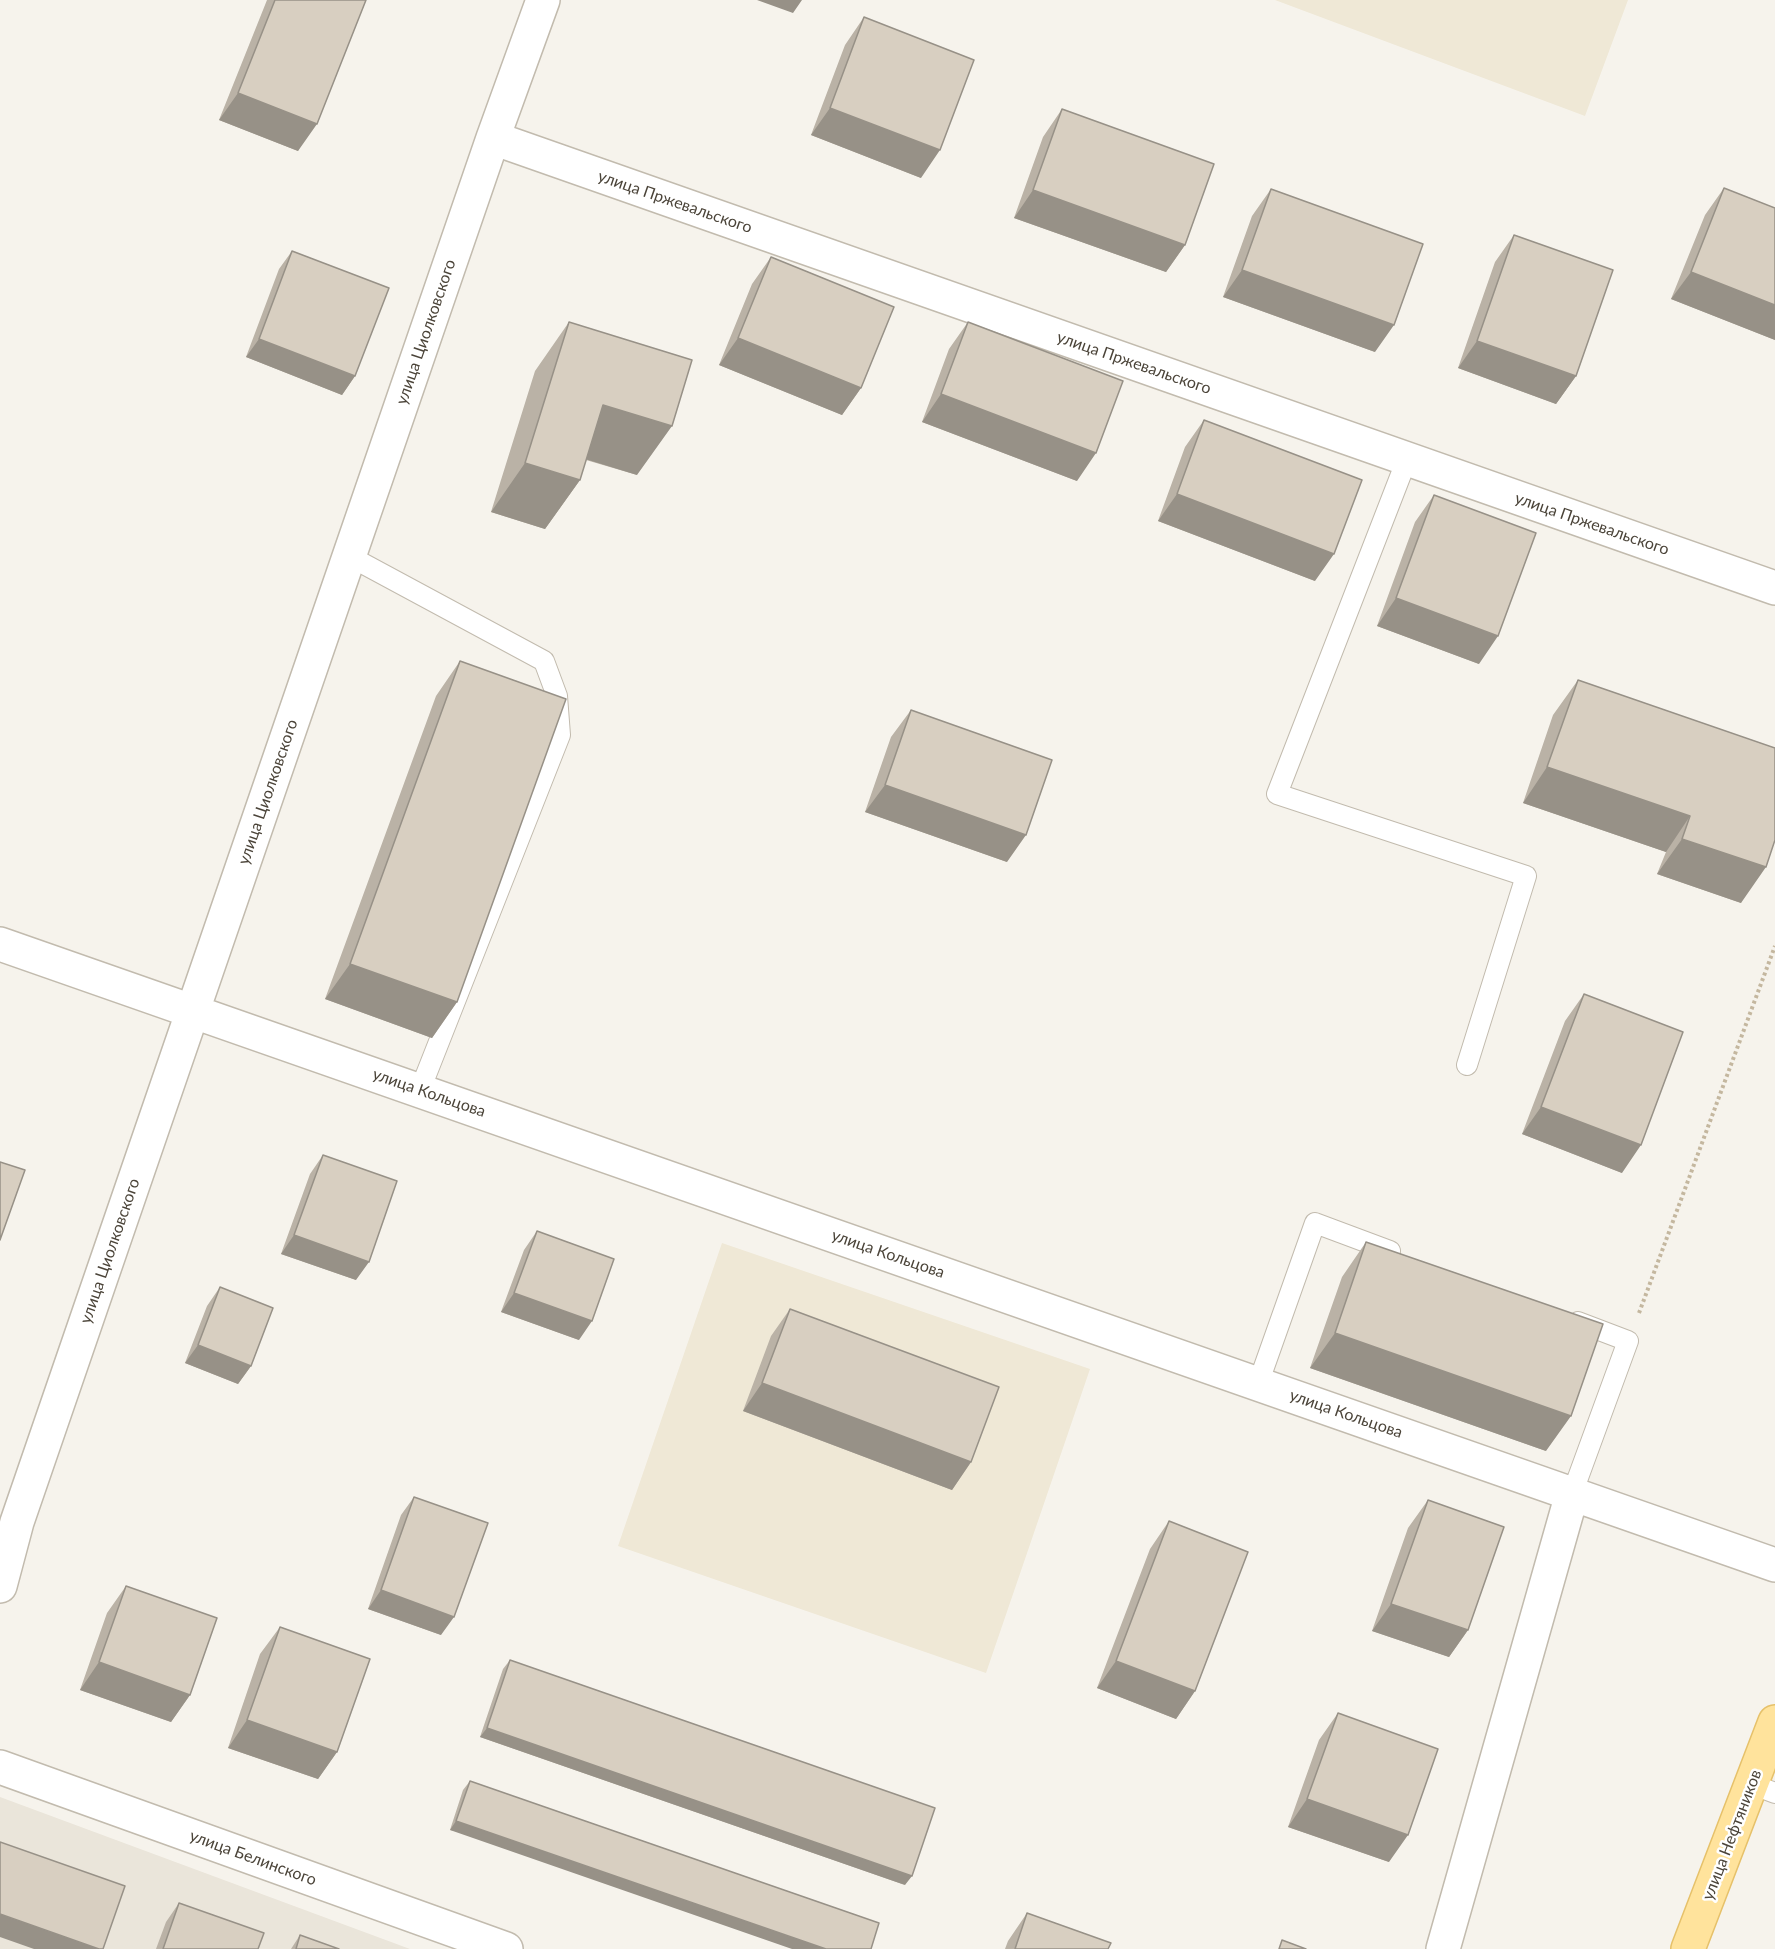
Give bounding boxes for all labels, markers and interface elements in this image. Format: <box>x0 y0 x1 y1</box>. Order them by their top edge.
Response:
street label: улица Пржевальского <box>595 167 755 237</box>
street label: улица Циолковского <box>392 257 460 407</box>
street label: улица Пржевальского <box>1054 328 1214 398</box>
street label: улица Пржевальского <box>1512 489 1672 559</box>
street label: улица Циолковского <box>234 717 302 867</box>
street label: улица Кольцова <box>370 1065 488 1121</box>
street label: улица Циолковского <box>76 1176 144 1326</box>
street label: улица Кольцова <box>829 1226 947 1282</box>
street label: улица Кольцова <box>1287 1386 1405 1442</box>
street label: улица Нефтяников <box>1698 1767 1766 1903</box>
street label: улица Белинского <box>187 1826 319 1890</box>

